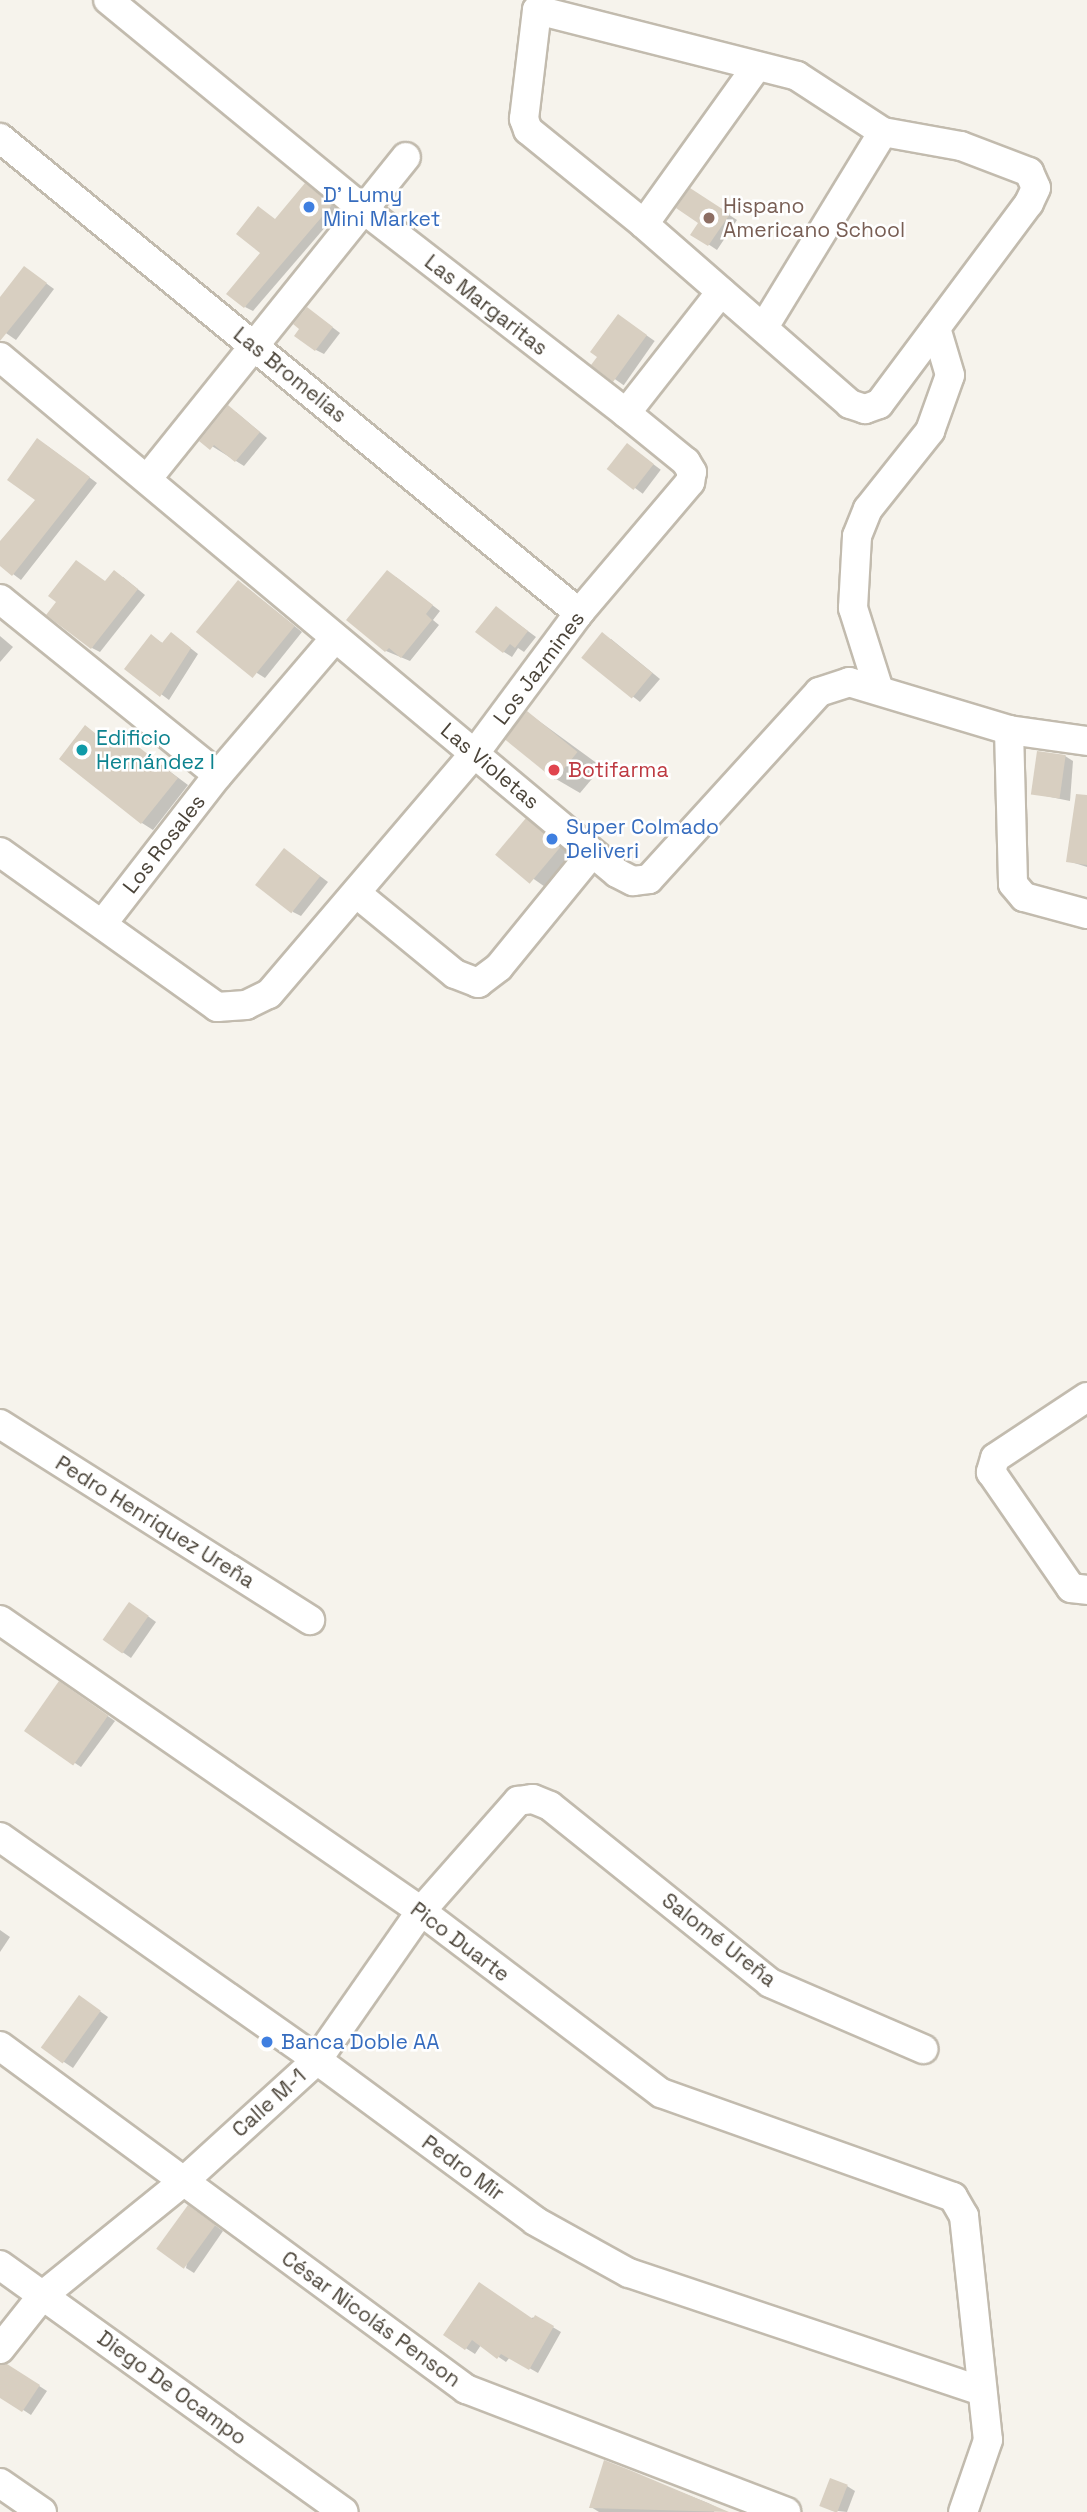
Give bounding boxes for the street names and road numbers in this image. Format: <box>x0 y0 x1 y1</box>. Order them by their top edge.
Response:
street label: Las Margaritas <box>420 249 552 361</box>
street label: Las Bromelias <box>228 322 352 428</box>
street label: Los Jazmines <box>488 606 590 730</box>
street label: Las Violetas <box>436 718 544 814</box>
street label: Los Rosales <box>118 789 210 899</box>
street label: Pedro Henriquez Ureña <box>51 1450 259 1594</box>
street label: Salomé Ureña <box>657 1888 781 1992</box>
street label: Pico Duarte <box>406 1897 514 1987</box>
street label: Calle M-1 <box>227 2063 311 2143</box>
street label: Pedro Mir <box>417 2130 509 2206</box>
street label: César Nicolás Penson <box>277 2246 465 2392</box>
street label: Diego De Ocampo <box>92 2325 252 2451</box>

